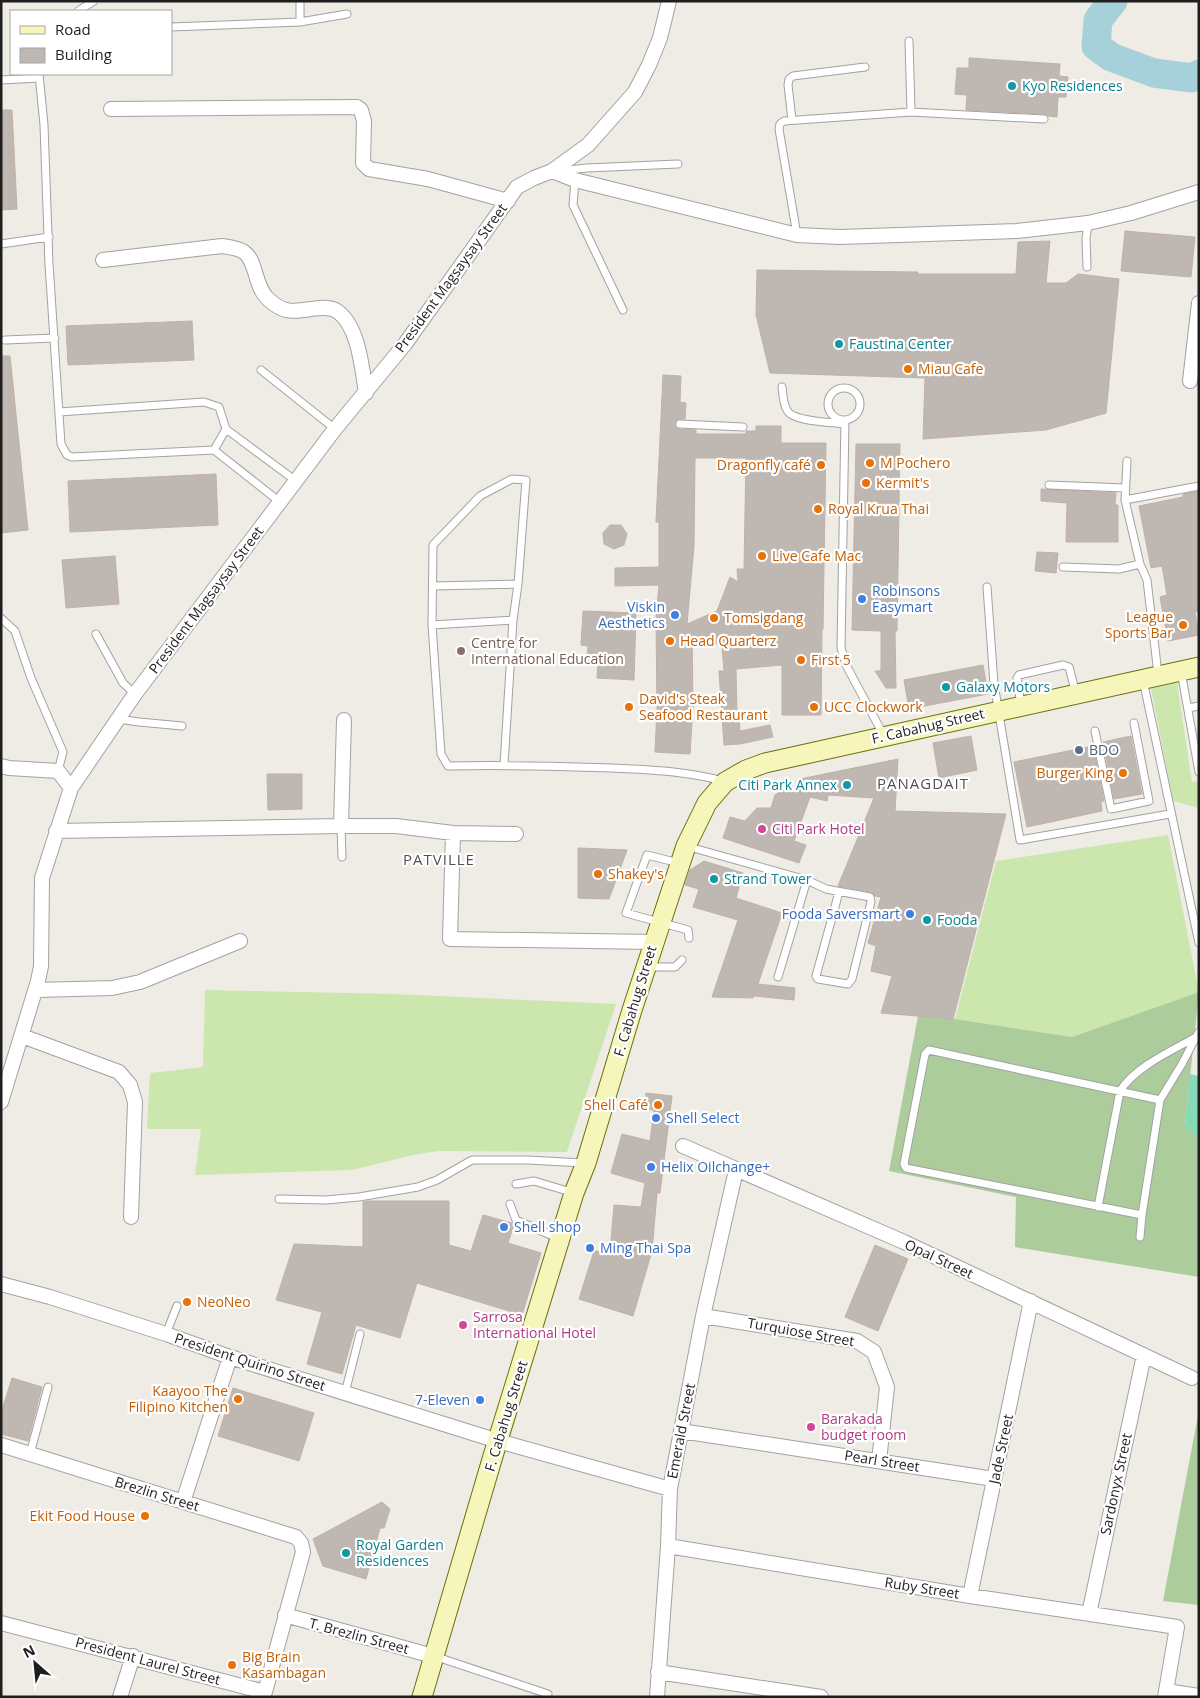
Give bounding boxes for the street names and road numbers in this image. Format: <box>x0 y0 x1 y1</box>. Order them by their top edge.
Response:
street label: President Magsaysay Street <box>390 200 511 356</box>
street label: President Magsaysay Street <box>144 522 267 677</box>
street label: F. Cabahug Street <box>870 703 986 748</box>
street label: F. Cabahug Street <box>609 943 660 1059</box>
street label: Opal Street <box>902 1234 977 1283</box>
street label: Turquiose Street <box>746 1313 856 1350</box>
street label: President Quirino Street <box>172 1328 328 1395</box>
street label: F. Cabahug Street <box>480 1358 531 1474</box>
street label: Emerald Street <box>662 1382 699 1480</box>
street label: Jade Street <box>983 1412 1017 1487</box>
street label: Sardonyx Street <box>1095 1431 1136 1537</box>
street label: Pearl Street <box>843 1445 921 1476</box>
street label: Brezlin Street <box>112 1472 202 1515</box>
street label: Ruby Street <box>883 1572 961 1603</box>
street label: T. Brezlin Street <box>307 1613 411 1658</box>
street label: President Laurel Street <box>74 1632 223 1689</box>

